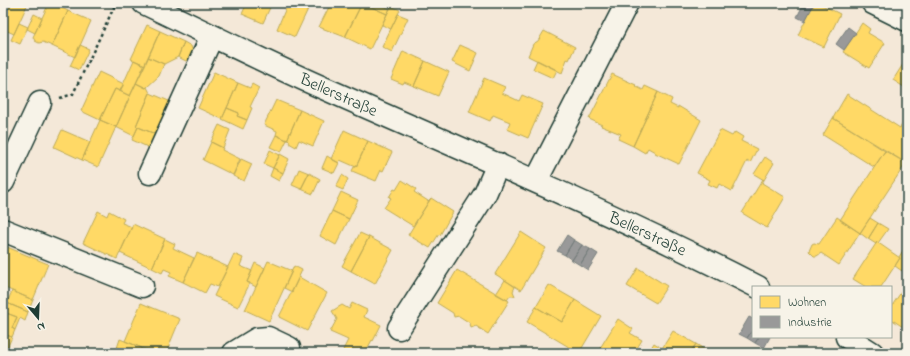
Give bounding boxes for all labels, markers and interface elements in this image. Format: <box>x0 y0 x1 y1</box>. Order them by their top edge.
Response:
street label: Bellerstraße <box>294 67 382 124</box>
street label: Bellerstraße <box>604 205 691 263</box>
legend <box>752 286 892 338</box>
text: Wohnen <box>788 294 826 312</box>
north arrow <box>18 298 58 338</box>
text: Industrie <box>788 314 832 332</box>
text: N <box>35 318 47 335</box>

